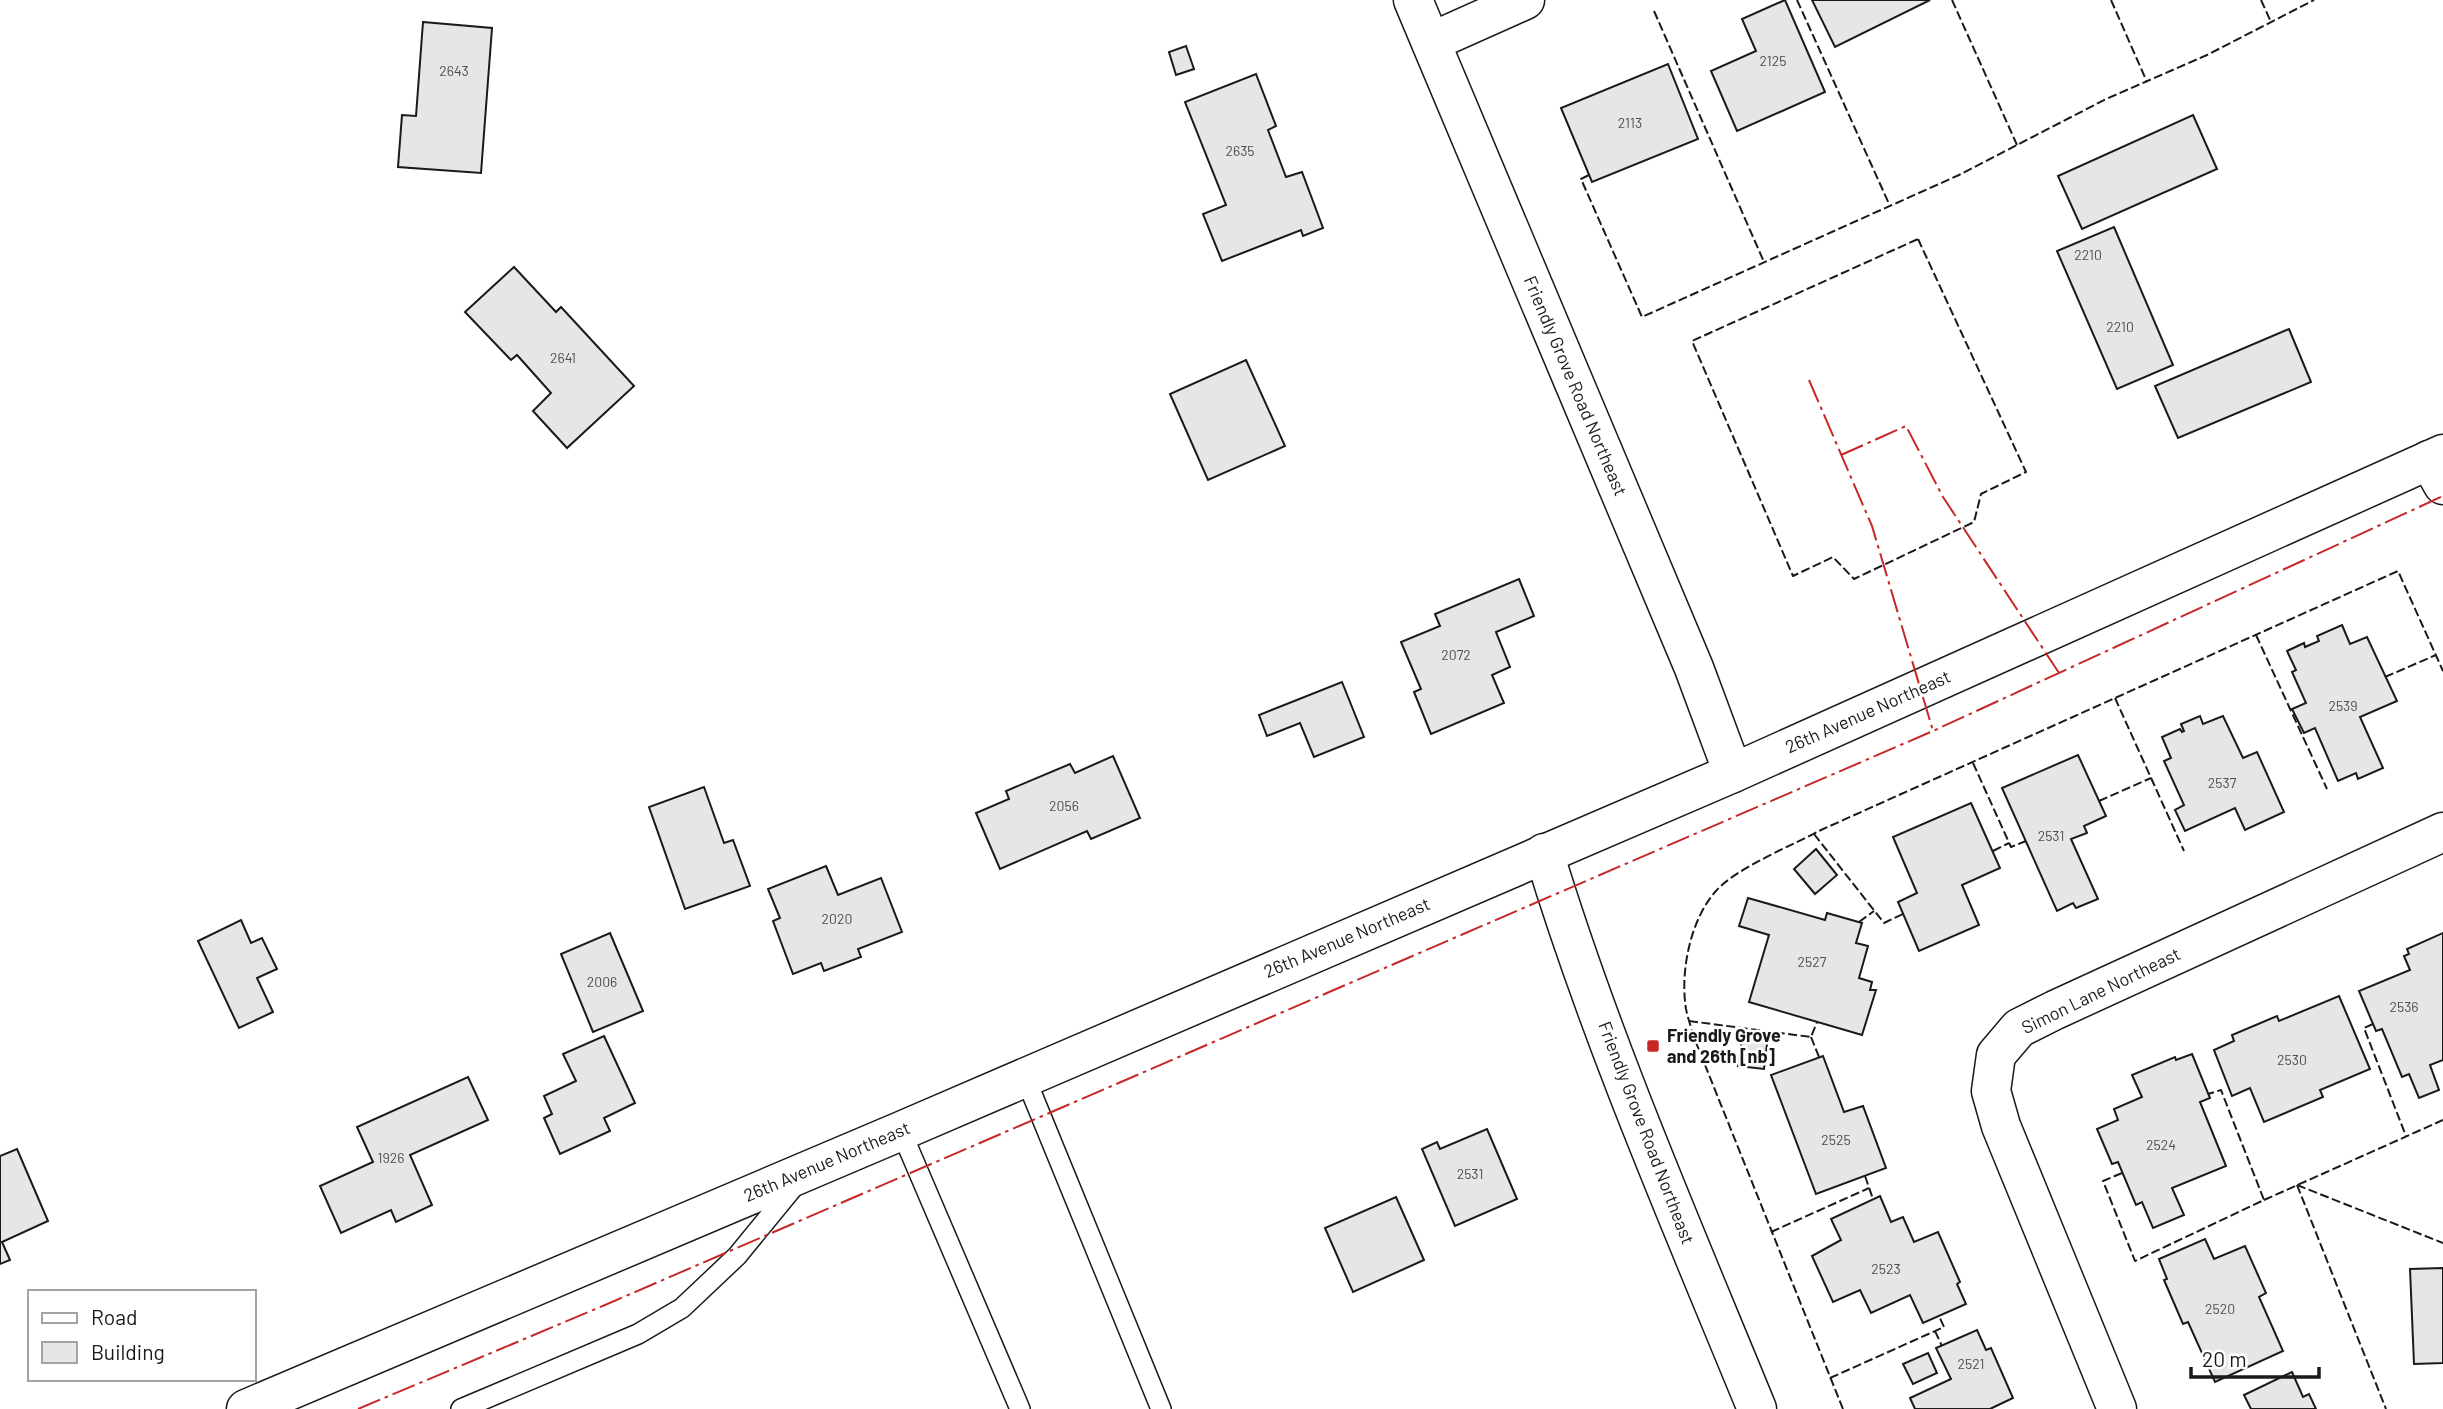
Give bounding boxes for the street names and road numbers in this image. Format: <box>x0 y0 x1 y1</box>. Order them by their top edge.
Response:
street label: Friendly Grove Road Northeast <box>1520 272 1632 499</box>
street label: 26th Avenue Northeast <box>1782 665 1954 757</box>
street label: 26th Avenue Northeast <box>1260 892 1433 982</box>
street label: Simon Lane Northeast <box>2018 942 2184 1038</box>
street label: Friendly Grove Road Northeast <box>1594 1018 1700 1247</box>
street label: 26th Avenue Northeast <box>740 1116 913 1206</box>

